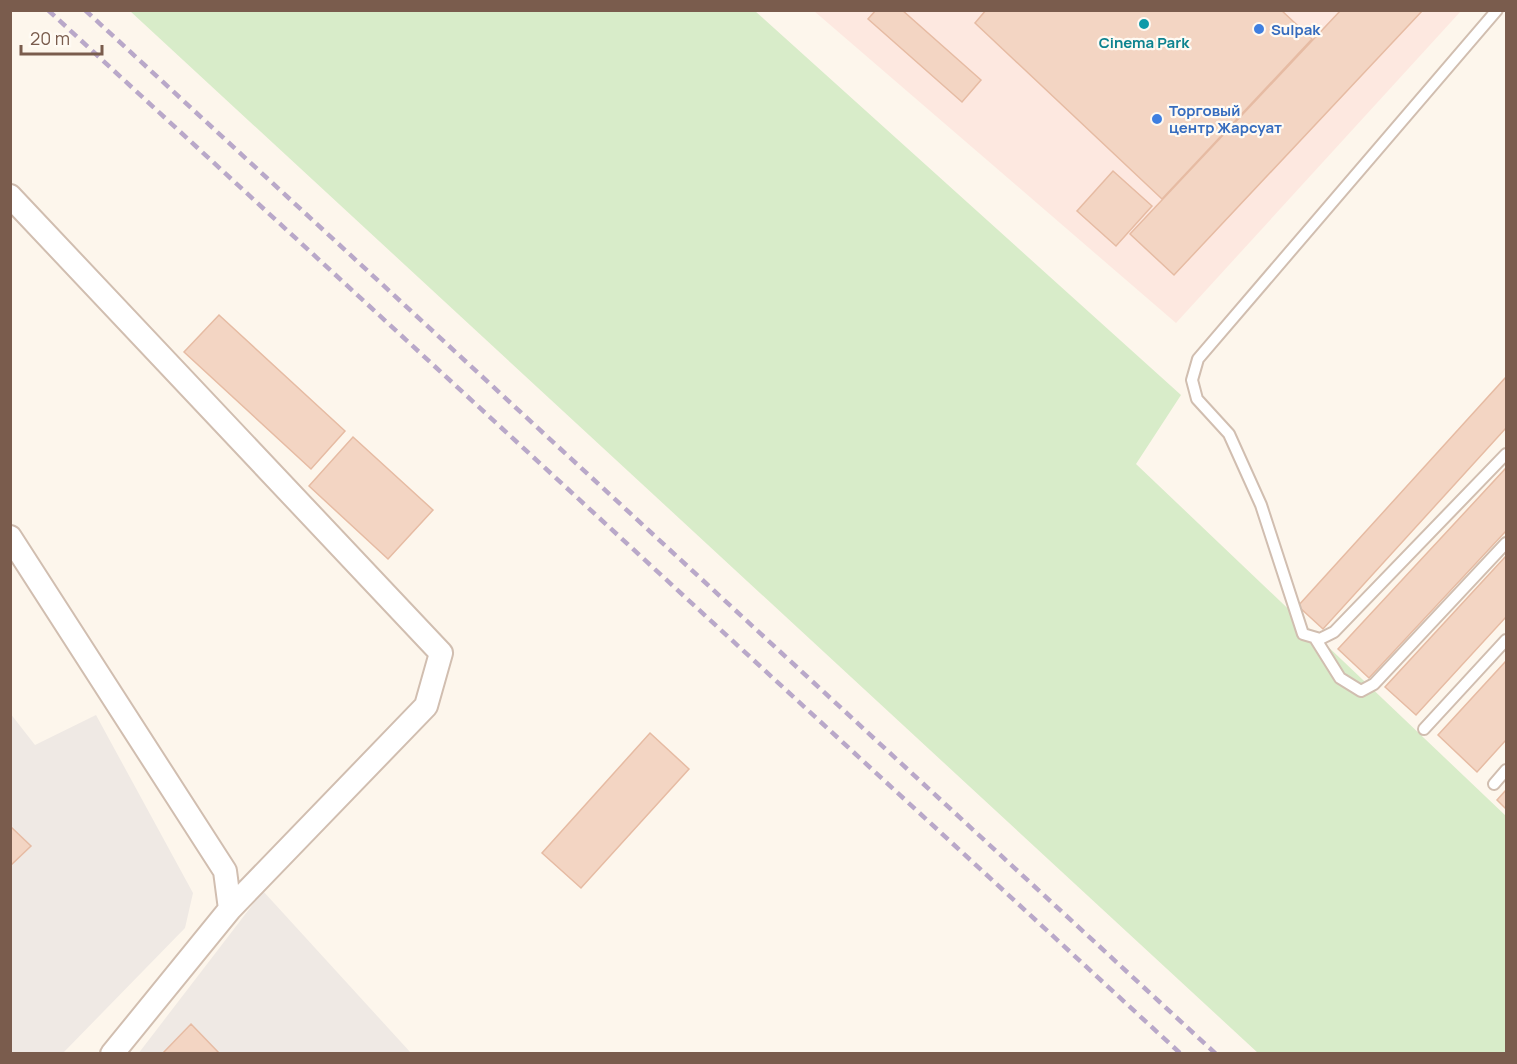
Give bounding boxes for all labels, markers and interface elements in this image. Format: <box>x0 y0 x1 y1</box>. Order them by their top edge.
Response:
marker: Cinema Park <box>1137 17 1151 31</box>
scale bar <box>21 18 102 56</box>
place label: Sulpak <box>1271 19 1321 40</box>
marker: Sulpak <box>1252 22 1266 36</box>
text: 20 m <box>30 26 70 50</box>
place label: Cinema Park <box>1099 32 1190 53</box>
place label: Торговый центр Жарсуат <box>1169 100 1282 138</box>
marker: Торговый центр Жарсуат <box>1150 112 1164 126</box>

